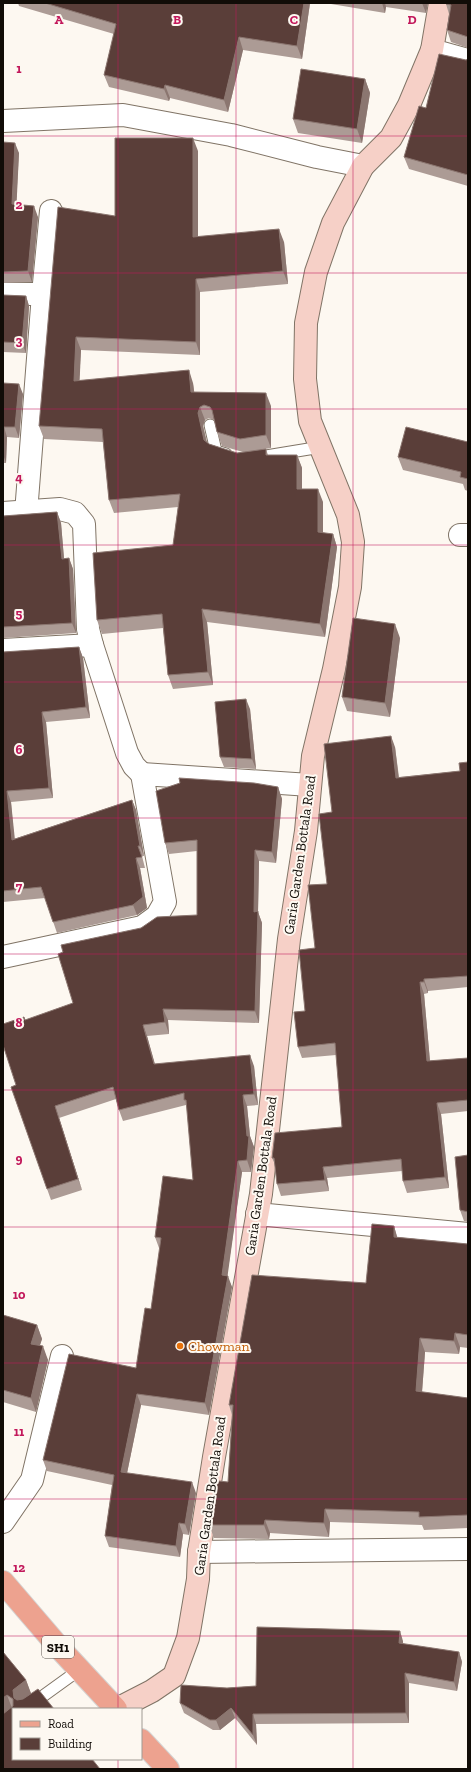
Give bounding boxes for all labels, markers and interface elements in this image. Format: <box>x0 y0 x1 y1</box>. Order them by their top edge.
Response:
text: A <box>55 12 64 27</box>
text: B <box>173 12 181 27</box>
text: C <box>290 12 298 27</box>
text: D <box>407 12 417 27</box>
text: 1 <box>16 61 22 76</box>
text: 2 <box>16 197 23 212</box>
text: 3 <box>16 333 23 348</box>
text: 4 <box>15 470 23 485</box>
text: 5 <box>16 606 23 621</box>
text: 6 <box>16 742 23 757</box>
street label: Garia Garden Bottala Road <box>280 774 320 936</box>
text: 7 <box>16 879 23 894</box>
text: 8 <box>15 1015 23 1030</box>
street label: Garia Garden Bottala Road <box>241 1095 281 1257</box>
text: 9 <box>16 1151 23 1166</box>
text: 10 <box>13 1287 26 1302</box>
place label: Chowman <box>188 1338 250 1355</box>
marker: Chowman <box>175 1341 185 1351</box>
street label: Garia Garden Bottala Road <box>190 1415 230 1577</box>
text: 11 <box>14 1424 25 1439</box>
text: 12 <box>13 1560 25 1575</box>
road number: SH1 <box>42 1636 74 1658</box>
legend <box>12 1708 142 1760</box>
text: Road <box>48 1717 74 1731</box>
text: Building <box>48 1737 92 1751</box>

